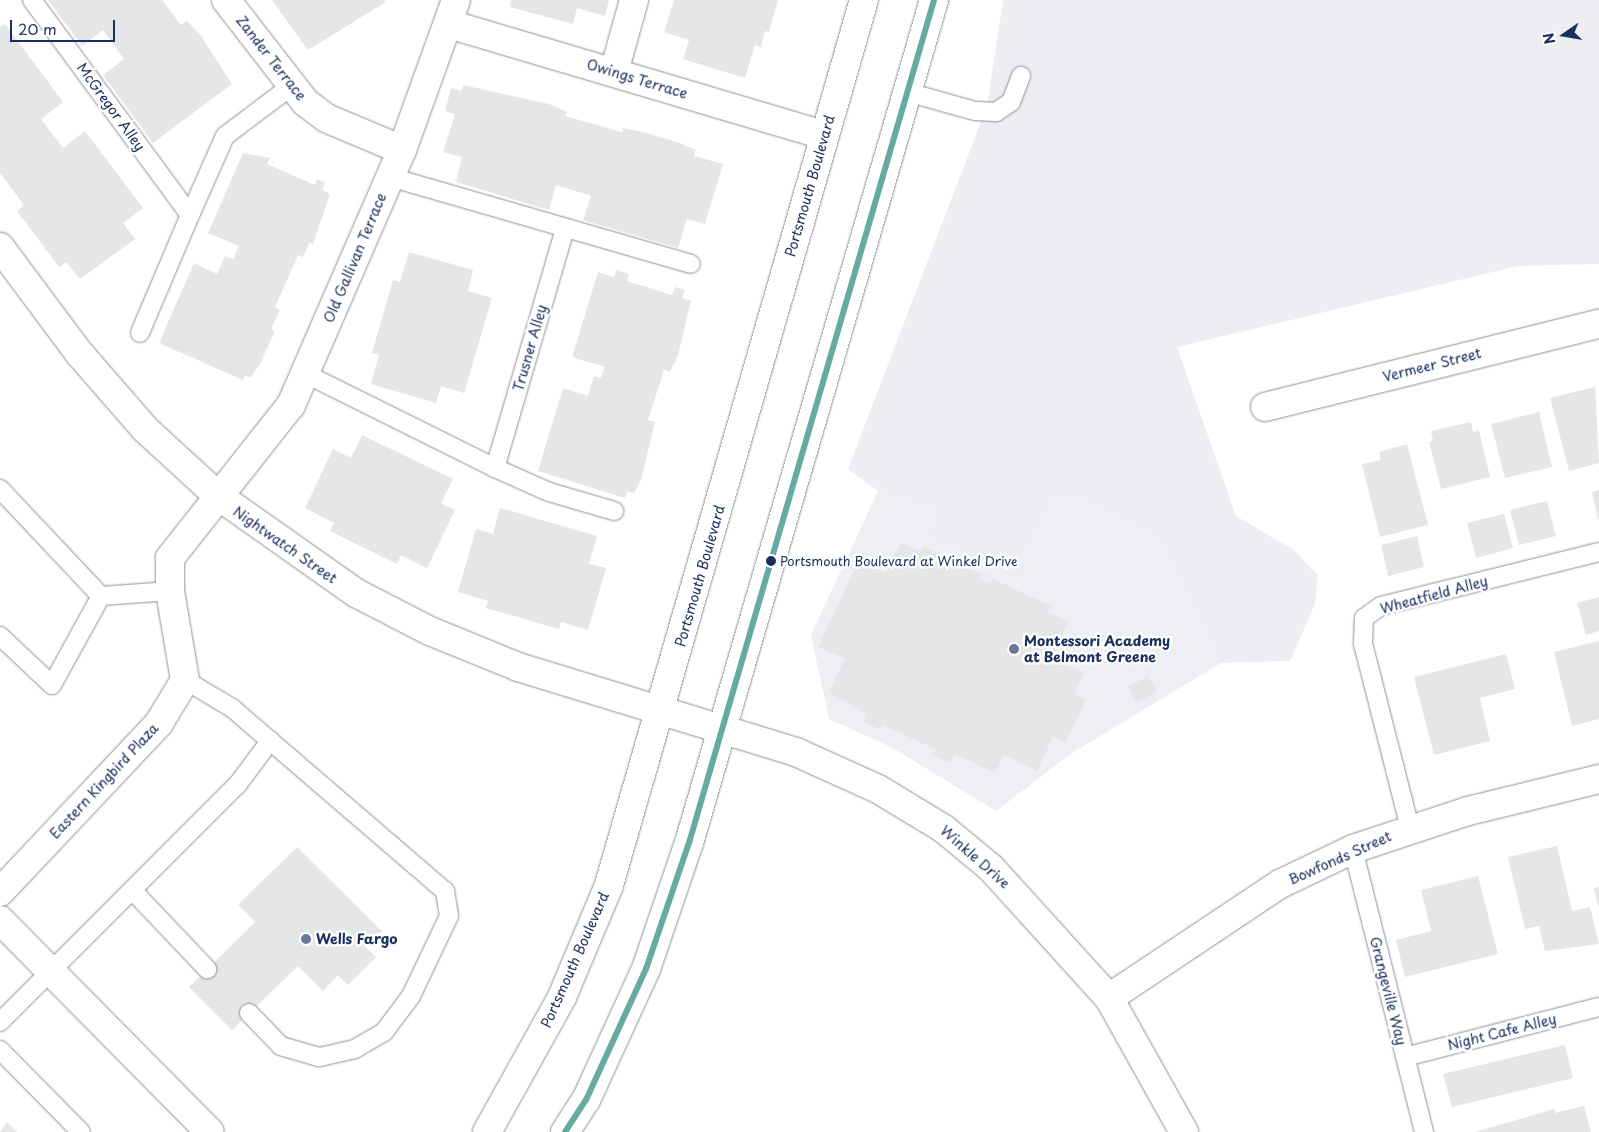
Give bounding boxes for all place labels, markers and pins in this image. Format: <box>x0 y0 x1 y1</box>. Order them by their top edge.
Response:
place label: Portsmouth Boulevard at Winkel Drive <box>780 553 1020 569</box>
marker: Portsmouth Boulevard at Winkel Drive <box>766 556 776 566</box>
place label: Montessori Academy at Belmont Greene <box>1024 633 1171 666</box>
marker: Montessori Academy at Belmont Greene <box>1008 643 1020 655</box>
place label: Wells Fargo <box>316 931 399 947</box>
marker: Wells Fargo <box>300 933 312 945</box>

